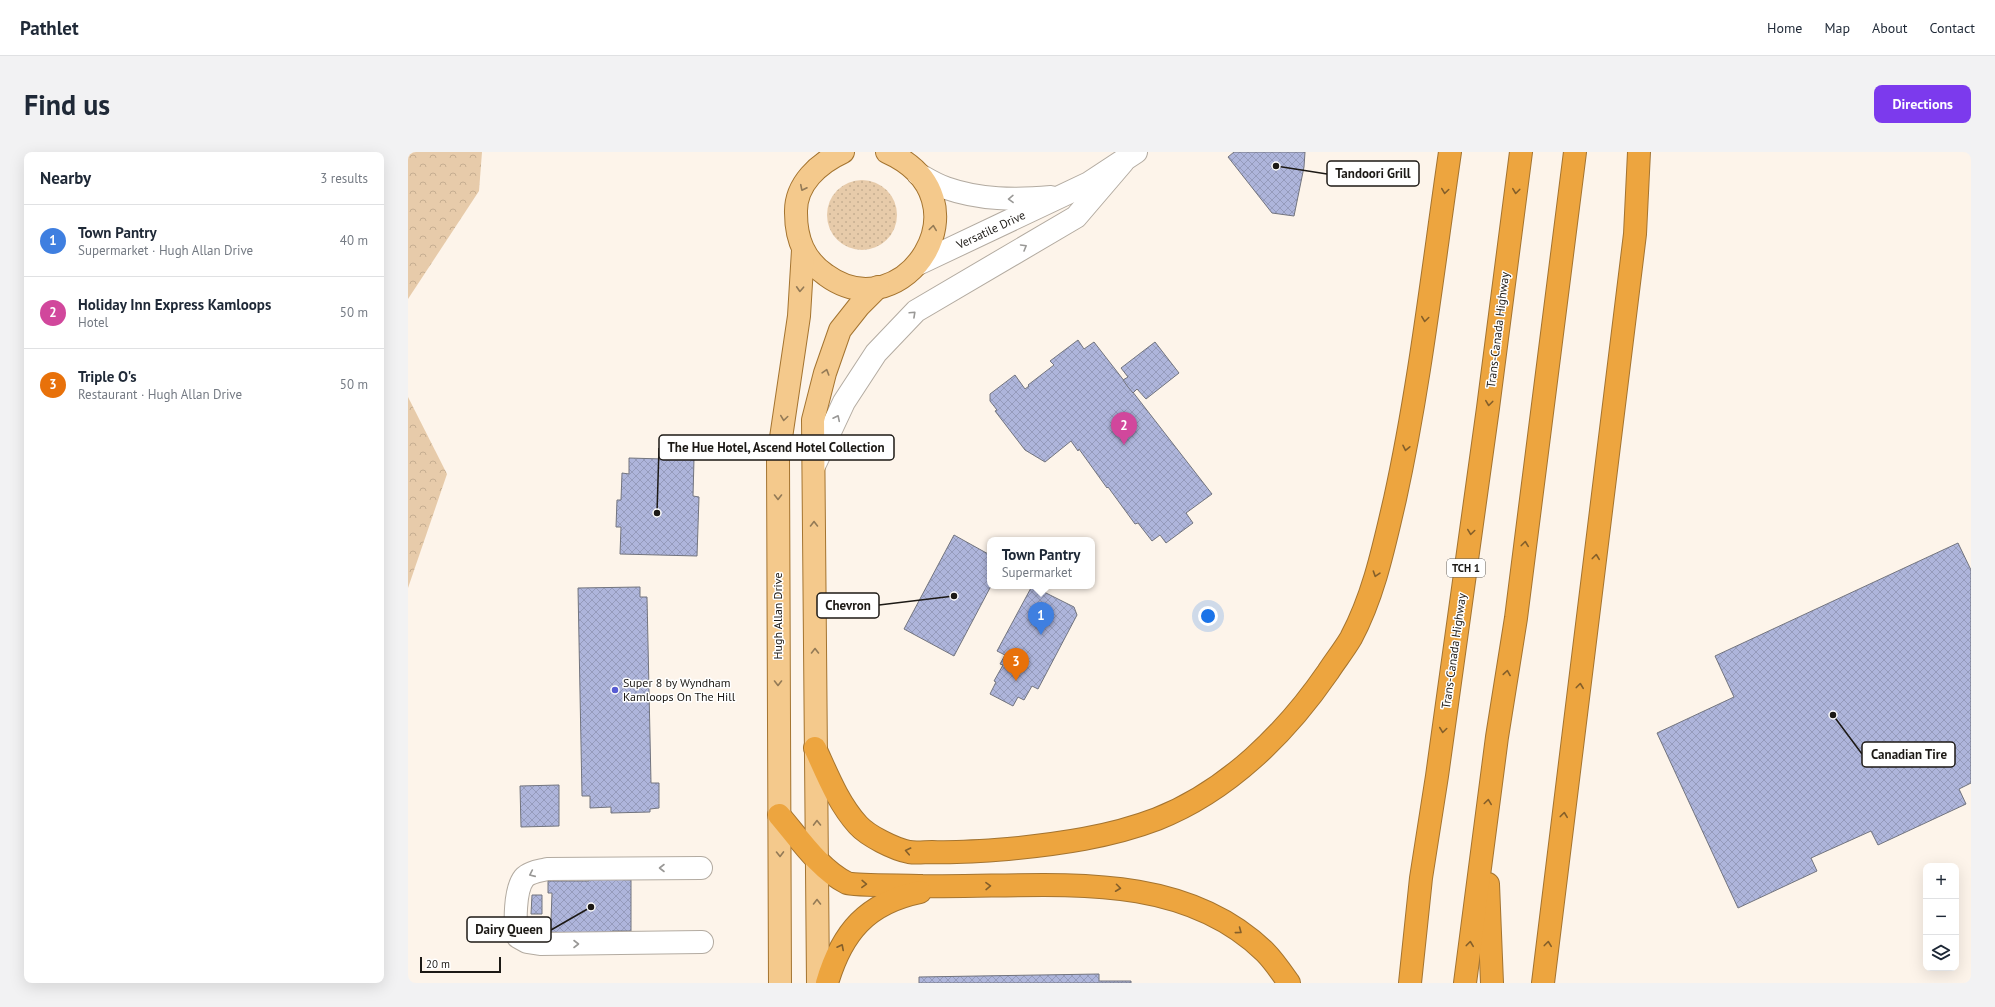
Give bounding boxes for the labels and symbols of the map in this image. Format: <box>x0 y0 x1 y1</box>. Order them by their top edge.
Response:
callout: Tandoori Grill <box>1327 161 1419 186</box>
text: Tandoori Grill <box>1335 165 1411 182</box>
one-way arrow <box>800 184 808 192</box>
one-way arrow <box>1441 188 1449 194</box>
one-way arrow <box>1512 188 1521 194</box>
one-way arrow <box>1008 195 1014 203</box>
street label: Versatile Drive <box>953 207 1028 252</box>
one-way arrow <box>928 225 937 232</box>
one-way arrow <box>1020 244 1027 251</box>
street label: Trans-Canada Highway <box>1483 271 1512 389</box>
one-way arrow <box>796 286 805 292</box>
one-way arrow <box>908 311 916 319</box>
one-way arrow <box>1422 316 1430 322</box>
one-way arrow <box>821 369 829 376</box>
one-way arrow <box>1485 400 1494 406</box>
pin: 2 <box>1111 412 1137 445</box>
one-way arrow <box>780 415 789 421</box>
one-way arrow <box>832 415 840 422</box>
callout: The Hue Hotel, Ascend Hotel Collection <box>659 435 894 460</box>
text: The Hue Hotel, Ascend Hotel Collection <box>667 439 885 456</box>
one-way arrow <box>1403 445 1411 451</box>
one-way arrow <box>774 494 782 500</box>
one-way arrow <box>810 521 818 527</box>
one-way arrow <box>1467 529 1476 535</box>
one-way arrow <box>1520 541 1529 547</box>
one-way arrow <box>1591 554 1600 560</box>
road number: TCH 1 <box>1447 559 1485 577</box>
one-way arrow <box>1373 571 1381 578</box>
street label: Hugh Allan Drive <box>770 572 785 660</box>
street label: Trans-Canada Highway <box>1438 592 1469 710</box>
callout: Chevron <box>817 593 879 618</box>
text: Chevron <box>825 597 871 614</box>
pin: 1 <box>1028 602 1054 635</box>
your location <box>1198 606 1218 626</box>
one-way arrow <box>811 648 819 654</box>
pin: 3 <box>1003 648 1029 681</box>
one-way arrow <box>1502 670 1511 676</box>
place label: Super 8 by Wyndham Kamloops On The Hill <box>623 675 736 704</box>
one-way arrow <box>774 680 782 686</box>
one-way arrow <box>1575 683 1584 689</box>
marker: Super 8 by Wyndham Kamloops On The Hill <box>610 685 620 695</box>
one-way arrow <box>1439 727 1448 733</box>
callout: Canadian Tire <box>1862 742 1955 767</box>
text: Canadian Tire <box>1871 746 1947 763</box>
one-way arrow <box>1483 798 1492 805</box>
one-way arrow <box>1559 812 1568 818</box>
one-way arrow <box>812 820 821 826</box>
one-way arrow <box>905 847 912 855</box>
one-way arrow <box>776 851 784 857</box>
one-way arrow <box>659 864 665 872</box>
one-way arrow <box>529 869 536 877</box>
one-way arrow <box>861 879 867 888</box>
one-way arrow <box>985 882 991 890</box>
one-way arrow <box>1115 883 1121 892</box>
one-way arrow <box>813 899 821 905</box>
callout: Dairy Queen <box>467 917 551 942</box>
text: Dairy Queen <box>475 921 543 938</box>
one-way arrow <box>1235 926 1242 934</box>
one-way arrow <box>573 940 579 948</box>
one-way arrow <box>1465 941 1474 947</box>
one-way arrow <box>1543 941 1552 947</box>
one-way arrow <box>836 943 844 951</box>
scale bar <box>420 955 501 974</box>

